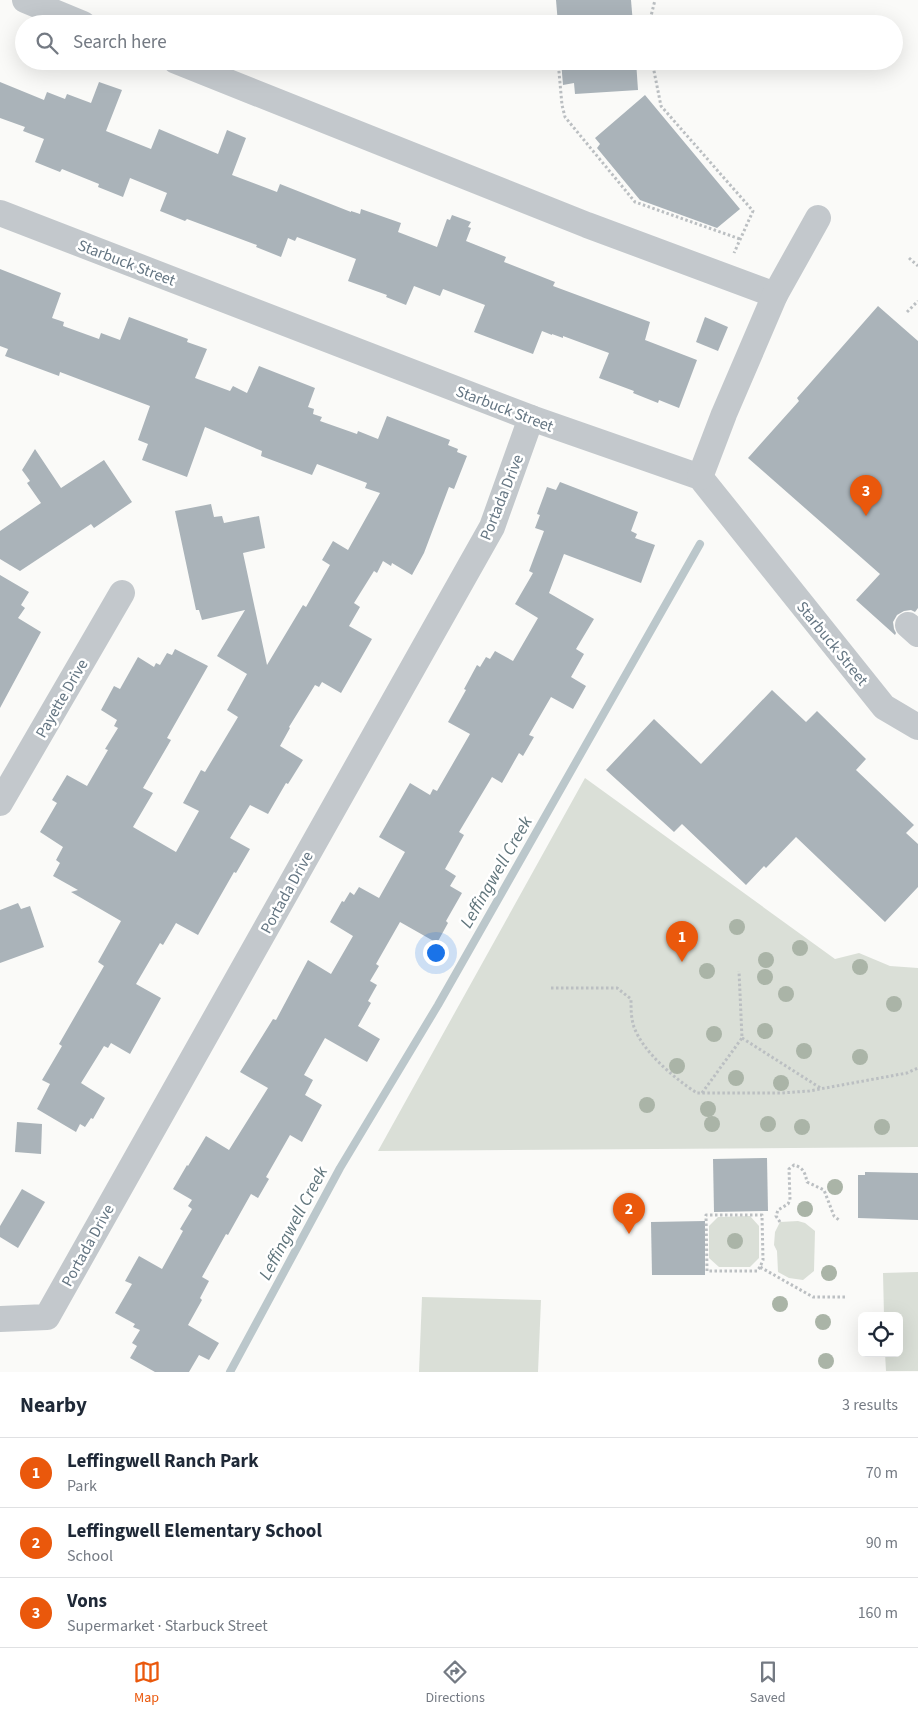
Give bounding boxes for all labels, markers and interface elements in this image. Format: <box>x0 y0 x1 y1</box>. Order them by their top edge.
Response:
search box <box>15 15 903 70</box>
icon: search <box>33 29 61 57</box>
text: Search here <box>73 29 167 56</box>
street label: Starbuck Street <box>75 234 179 292</box>
street label: Starbuck Street <box>453 380 557 438</box>
street label: Portada Drive <box>475 451 529 544</box>
pin: 3 <box>850 475 882 516</box>
street label: Starbuck Street <box>791 597 874 691</box>
street label: Payette Drive <box>30 655 93 742</box>
water label: Leffingwell Creek <box>454 811 539 933</box>
street label: Portada Drive <box>255 847 319 938</box>
pin: 1 <box>666 921 698 962</box>
your location <box>423 940 449 966</box>
water label: Leffingwell Creek <box>253 1162 334 1284</box>
pin: 2 <box>613 1193 645 1234</box>
street label: Portada Drive <box>56 1200 120 1291</box>
map controls <box>858 1312 903 1357</box>
button: locate <box>858 1312 903 1357</box>
text: Nearby <box>20 1390 87 1420</box>
text: 3 results <box>842 1394 898 1416</box>
text: Leffingwell Ranch Park <box>67 1448 259 1475</box>
text: 1 <box>32 1462 40 1484</box>
text: 70 m <box>866 1462 898 1484</box>
text: Park <box>67 1475 97 1497</box>
text: Leffingwell Elementary School <box>67 1518 322 1545</box>
text: 2 <box>32 1532 40 1554</box>
text: 90 m <box>866 1532 898 1554</box>
text: School <box>67 1545 113 1567</box>
text: Vons <box>67 1588 107 1615</box>
text: 3 <box>32 1602 40 1624</box>
text: 160 m <box>858 1602 898 1624</box>
text: Supermarket · Starbuck Street <box>67 1615 268 1637</box>
tab: Map <box>133 1658 161 1708</box>
tab: Directions <box>426 1658 485 1708</box>
tab: Saved <box>750 1658 785 1708</box>

